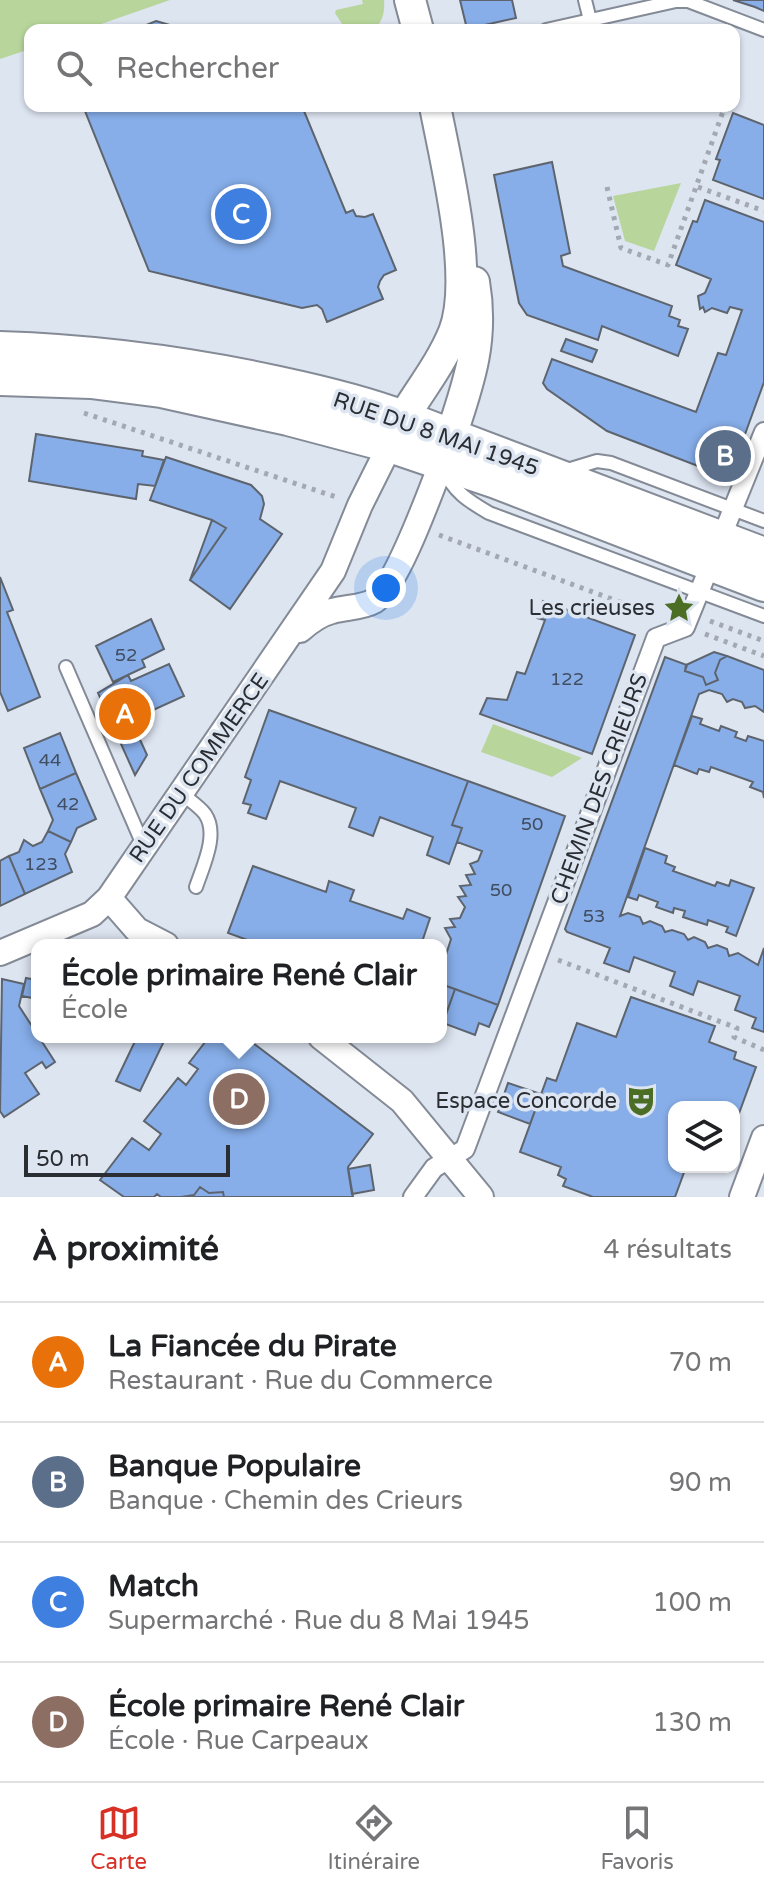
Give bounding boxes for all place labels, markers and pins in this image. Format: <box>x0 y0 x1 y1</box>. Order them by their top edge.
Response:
pin: C <box>215 184 267 244</box>
pin: B <box>699 426 751 486</box>
place icon: Les crieuses <box>662 591 696 625</box>
place label: Les crieuses <box>529 595 655 621</box>
pin: A <box>99 684 151 744</box>
pin: D <box>213 1069 265 1129</box>
theatre icon: Espace Concorde <box>624 1084 658 1118</box>
place label: Espace Concorde <box>435 1088 617 1114</box>

